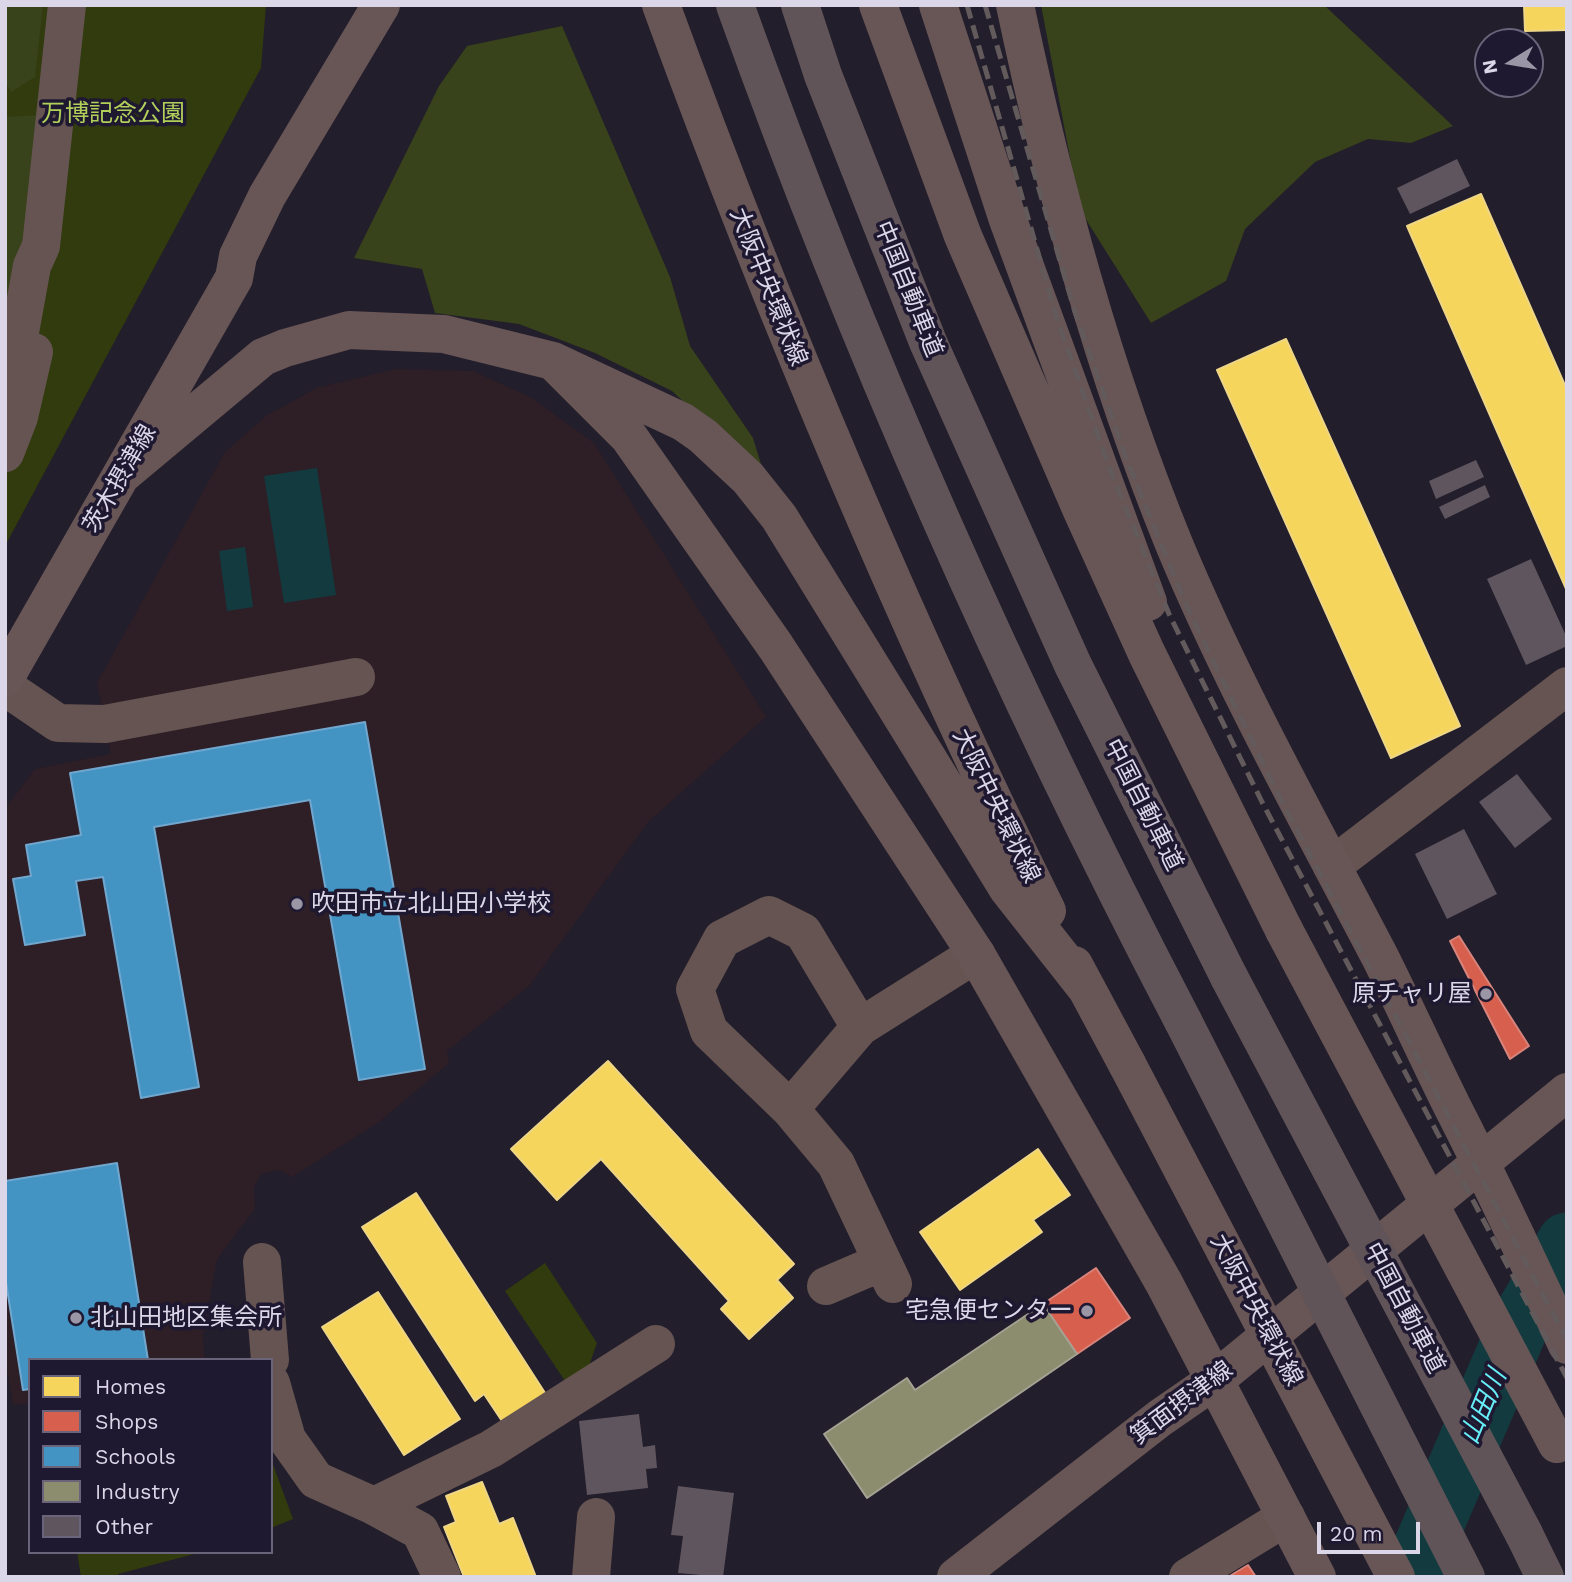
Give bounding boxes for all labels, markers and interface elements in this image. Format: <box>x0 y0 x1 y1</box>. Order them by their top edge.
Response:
north arrow <box>1474 28 1544 98</box>
text: N <box>1477 58 1502 76</box>
park label: 万博記念公園 <box>41 100 185 128</box>
street label: 大阪中央環状線 <box>723 204 813 370</box>
street label: 中国自動車道 <box>868 217 948 361</box>
street label: 茨木摂津線 <box>78 420 162 538</box>
street label: 大阪中央環状線 <box>946 724 1046 888</box>
street label: 中国自動車道 <box>1097 734 1189 876</box>
place label: 吹田市立北山田小学校 <box>311 890 551 918</box>
marker: 吹田市立北山田小学校 <box>289 896 305 912</box>
place label: 原チャリ屋 <box>1352 980 1472 1008</box>
marker: 原チャリ屋 <box>1478 986 1494 1002</box>
street label: 大阪中央環状線 <box>1204 1229 1308 1391</box>
street label: 中国自動車道 <box>1357 1238 1451 1378</box>
place label: 宅急便センター <box>905 1297 1073 1325</box>
marker: 宅急便センター <box>1079 1303 1095 1319</box>
place label: 北山田地区集会所 <box>90 1304 282 1332</box>
marker: 北山田地区集会所 <box>68 1310 84 1326</box>
street label: 箕面摂津線 <box>1125 1355 1239 1451</box>
legend <box>28 1358 273 1554</box>
water label: 山田川 <box>1454 1365 1514 1449</box>
text: Homes <box>95 1374 166 1399</box>
text: Shops <box>95 1409 158 1434</box>
text: Schools <box>95 1444 176 1469</box>
text: Industry <box>95 1479 180 1504</box>
scale bar <box>1320 1508 1423 1552</box>
text: Other <box>95 1514 153 1539</box>
text: 20 m <box>1330 1521 1382 1546</box>

